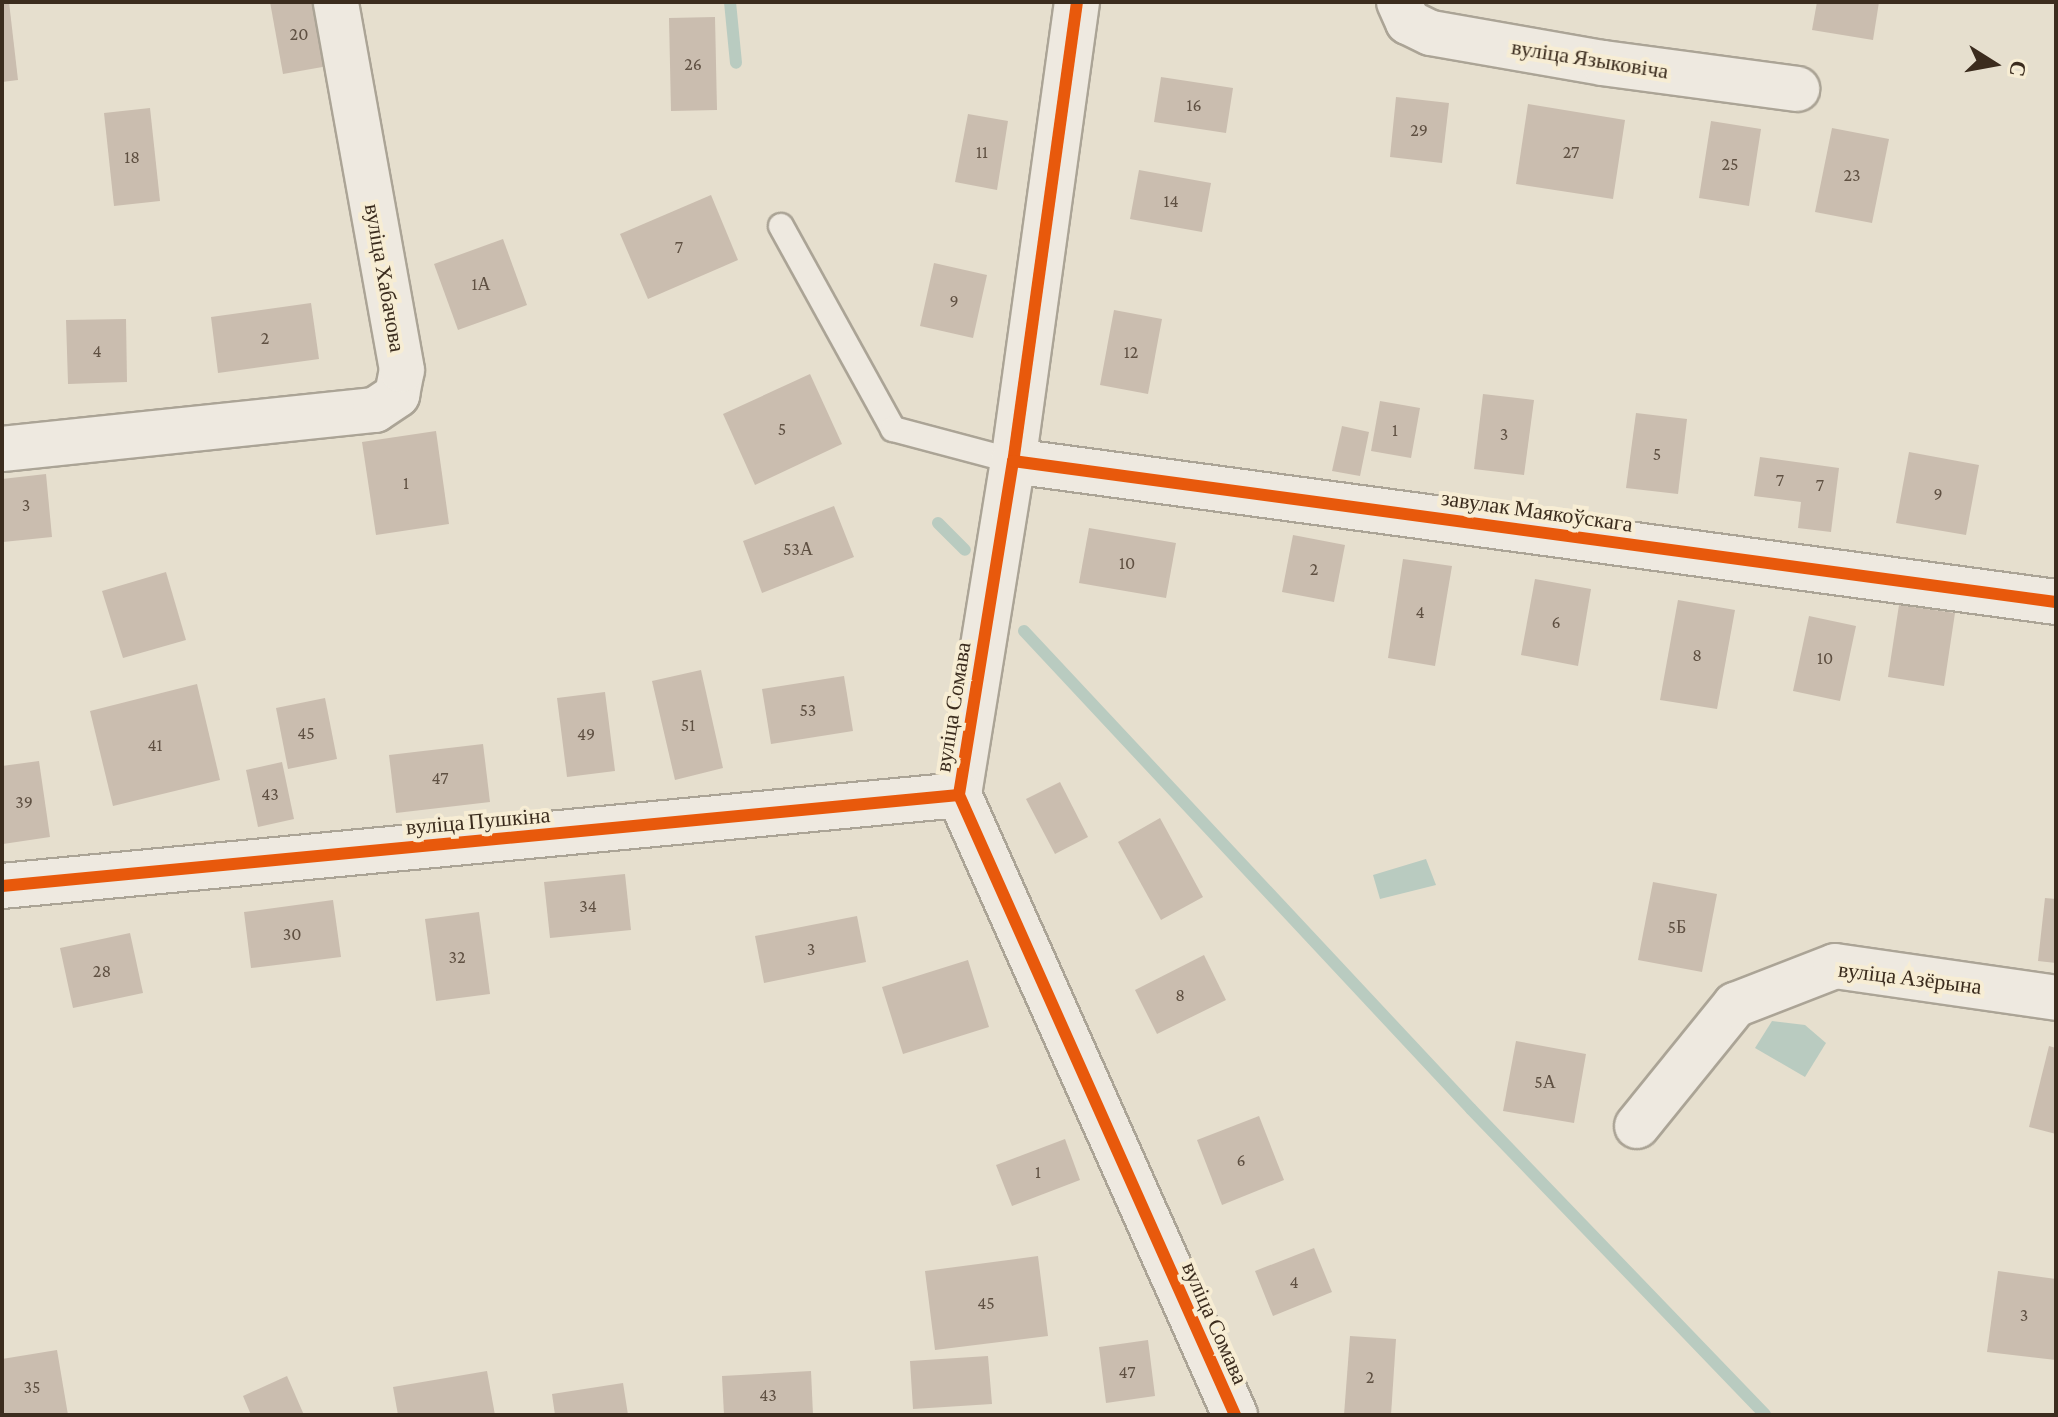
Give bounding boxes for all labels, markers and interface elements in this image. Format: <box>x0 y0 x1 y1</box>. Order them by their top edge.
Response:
house number: 20 <box>290 23 308 45</box>
north arrow <box>1954 24 2034 104</box>
street label: вуліца Языковіча <box>1510 34 1670 84</box>
house number: 26 <box>684 53 702 75</box>
text: С <box>2004 58 2032 79</box>
house number: 16 <box>1186 94 1202 116</box>
house number: 29 <box>1410 119 1428 141</box>
house number: 11 <box>976 141 988 163</box>
house number: 27 <box>1563 141 1579 163</box>
house number: 18 <box>124 146 140 168</box>
house number: 25 <box>1721 153 1739 175</box>
house number: 23 <box>1843 164 1861 186</box>
house number: 14 <box>1163 190 1179 212</box>
street label: вуліца Хабачова <box>359 202 411 354</box>
house number: 7 <box>675 236 683 258</box>
house number: 1А <box>472 273 490 295</box>
house number: 9 <box>949 290 959 312</box>
house number: 2 <box>261 327 269 349</box>
house number: 4 <box>92 340 102 362</box>
house number: 12 <box>1124 341 1138 363</box>
house number: 5 <box>778 418 786 440</box>
house number: 1 <box>1392 419 1398 441</box>
house number: 3 <box>1500 423 1508 445</box>
house number: 5 <box>1653 443 1661 465</box>
house number: 7 <box>1776 469 1784 491</box>
house number: 1 <box>403 472 409 494</box>
house number: 7 <box>1816 474 1824 496</box>
house number: 9 <box>1933 483 1943 505</box>
street label: завулак Маякоўскага <box>1439 484 1635 538</box>
house number: 3 <box>22 494 30 516</box>
house number: 53А <box>783 538 813 560</box>
house number: 10 <box>1119 552 1135 574</box>
house number: 2 <box>1310 558 1318 580</box>
house number: 4 <box>1415 601 1425 623</box>
house number: 6 <box>1551 611 1561 633</box>
street label: вуліца Сомава <box>930 640 976 774</box>
house number: 8 <box>1692 644 1702 666</box>
house number: 10 <box>1817 647 1833 669</box>
house number: 53 <box>800 699 816 721</box>
house number: 51 <box>681 714 695 736</box>
house number: 45 <box>297 722 315 744</box>
house number: 49 <box>577 723 595 745</box>
house number: 41 <box>147 734 163 756</box>
house number: 47 <box>431 767 449 789</box>
house number: 43 <box>261 783 279 805</box>
house number: 39 <box>15 791 33 813</box>
street label: вуліца Пушкіна <box>405 802 551 840</box>
house number: 34 <box>579 895 597 917</box>
house number: 5Б <box>1668 916 1686 938</box>
house number: 30 <box>283 923 301 945</box>
house number: 3 <box>807 938 815 960</box>
house number: 32 <box>448 946 466 968</box>
street label: вуліца Азёрына <box>1837 956 1983 1000</box>
house number: 28 <box>93 960 111 982</box>
house number: 8 <box>1175 984 1185 1006</box>
house number: 5А <box>1534 1071 1556 1093</box>
house number: 6 <box>1236 1149 1246 1171</box>
house number: 1 <box>1035 1161 1041 1183</box>
street label: вуліца Сомава <box>1176 1258 1254 1388</box>
house number: 4 <box>1289 1271 1299 1293</box>
house number: 45 <box>977 1292 995 1314</box>
house number: 3 <box>2020 1304 2028 1326</box>
house number: 47 <box>1118 1361 1136 1383</box>
house number: 2 <box>1366 1366 1374 1388</box>
house number: 35 <box>23 1376 41 1398</box>
house number: 43 <box>759 1384 777 1406</box>

